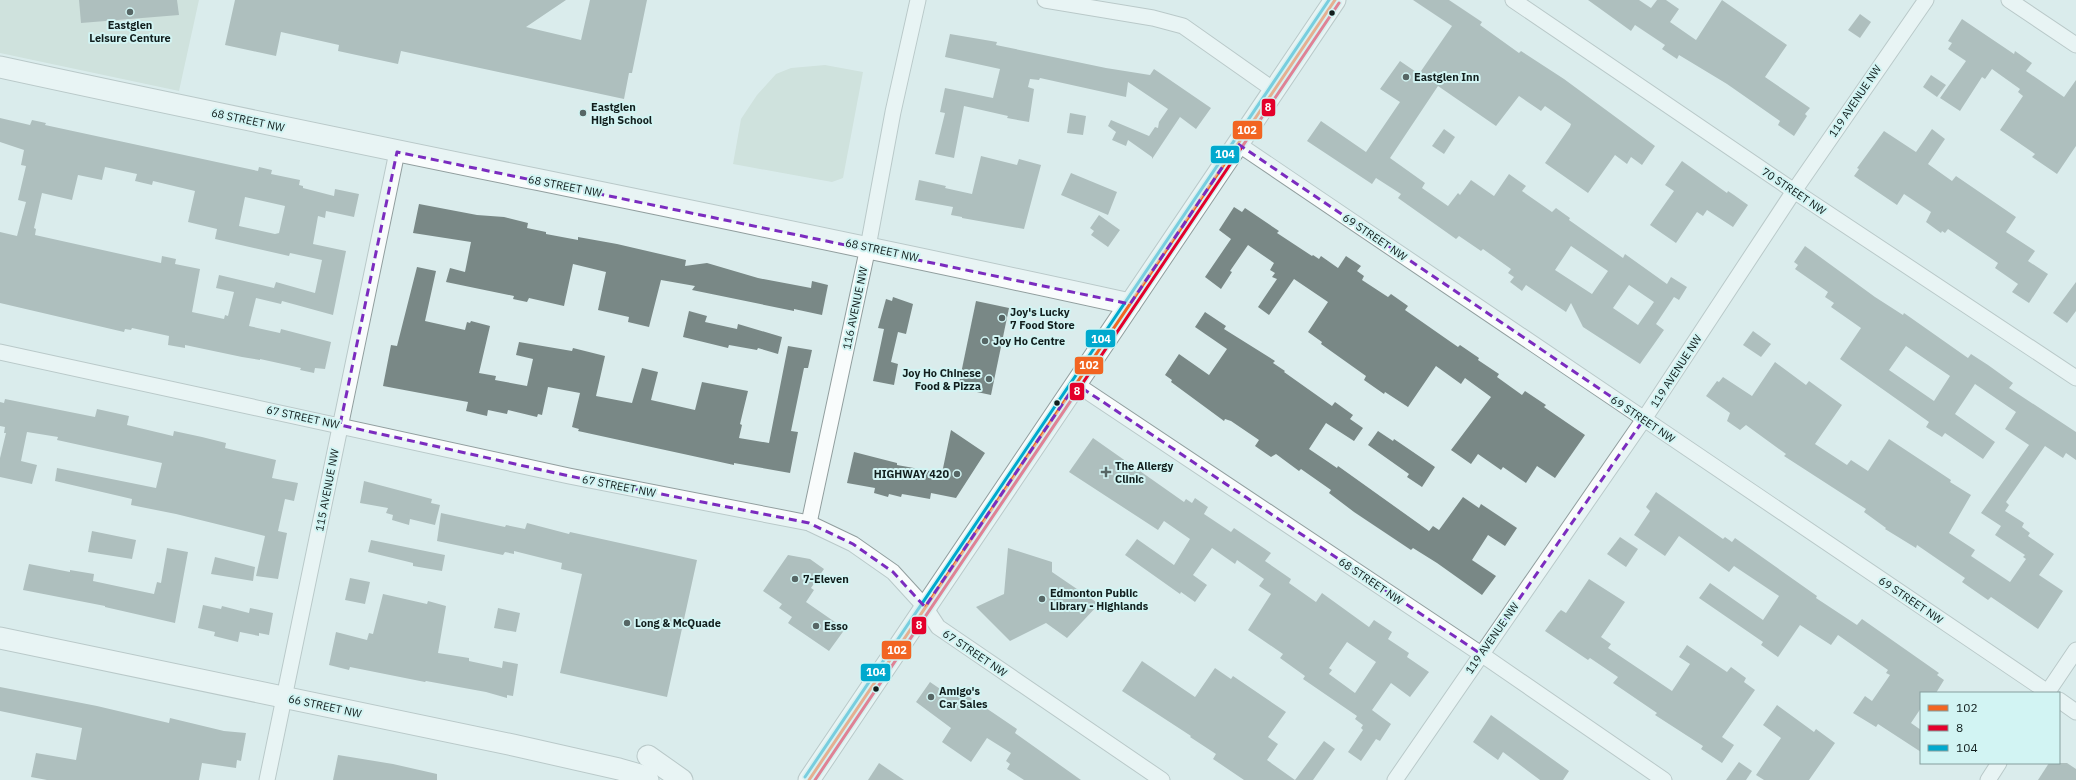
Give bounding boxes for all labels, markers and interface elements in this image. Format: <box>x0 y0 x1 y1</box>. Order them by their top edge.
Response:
marker: Eastglen Leisure Centure <box>125 7 135 17</box>
unlabelled marker <box>1327 8 1337 18</box>
place label: Eastglen Leisure Centure <box>89 18 171 45</box>
street label: 119 AVENUE NW <box>1826 62 1884 140</box>
place label: Eastglen Inn <box>1414 70 1479 84</box>
marker: Eastglen Inn <box>1401 72 1411 82</box>
line badge: 8 <box>1261 98 1276 117</box>
place label: Eastglen High School <box>591 100 653 127</box>
text: 8 <box>1265 100 1272 114</box>
street label: 68 STREET NW <box>210 105 286 135</box>
marker: Eastglen High School <box>578 108 588 118</box>
line badge: 102 <box>1232 120 1263 140</box>
text: 102 <box>1237 123 1257 137</box>
line badge: 104 <box>1210 145 1240 164</box>
text: 104 <box>1215 147 1235 161</box>
street label: 70 STREET NW <box>1759 164 1829 218</box>
street label: 68 STREET NW <box>527 172 603 200</box>
street label: 69 STREET NW <box>1340 210 1410 264</box>
street label: 68 STREET NW <box>844 235 920 265</box>
street label: 116 AVENUE NW <box>839 265 871 351</box>
place label: Joy's Lucky 7 Food Store <box>1010 305 1075 332</box>
marker: Joy's Lucky 7 Food Store <box>997 313 1007 323</box>
line badge: 104 <box>1085 329 1116 348</box>
text: 104 <box>1091 332 1111 346</box>
street label: 119 AVENUE NW <box>1647 332 1705 410</box>
place label: Joy Ho Centre <box>993 334 1065 348</box>
marker: Joy Ho Centre <box>980 336 990 346</box>
line badge: 102 <box>1074 356 1104 375</box>
text: 102 <box>1079 358 1099 372</box>
place label: Joy Ho Chinese Food & Pizza <box>902 366 981 393</box>
marker: Joy Ho Chinese Food & Pizza <box>984 374 994 384</box>
line badge: 8 <box>1069 382 1085 401</box>
text: 8 <box>1074 384 1081 398</box>
street label: 69 STREET NW <box>1608 392 1678 446</box>
unlabelled marker <box>1052 398 1062 408</box>
street label: 67 STREET NW <box>265 402 341 432</box>
street label: 115 AVENUE NW <box>312 447 342 533</box>
place label: The Allergy Clinic <box>1115 459 1173 486</box>
marker: The Allergy Clinic <box>1100 466 1112 478</box>
place label: HIGHWAY 420 <box>874 467 949 481</box>
marker: HIGHWAY 420 <box>952 469 962 479</box>
street label: 67 STREET NW <box>581 472 657 500</box>
street label: 68 STREET NW <box>1336 554 1406 608</box>
place label: 7-Eleven <box>803 572 849 586</box>
street label: 69 STREET NW <box>1876 573 1946 627</box>
marker: 7-Eleven <box>790 574 800 584</box>
place label: Edmonton Public Library - Highlands <box>1050 586 1149 613</box>
marker: Edmonton Public Library - Highlands <box>1037 594 1047 604</box>
street label: 119 AVENUE NW <box>1462 599 1522 676</box>
place label: Long & McQuade <box>635 616 721 630</box>
line badge: 8 <box>911 616 927 635</box>
marker: Long & McQuade <box>622 618 632 628</box>
text: 8 <box>916 618 923 632</box>
place label: Esso <box>824 619 848 633</box>
marker: Esso <box>811 621 821 631</box>
street label: 67 STREET NW <box>940 626 1010 680</box>
line badge: 102 <box>881 640 912 660</box>
text: 102 <box>887 643 907 657</box>
line badge: 104 <box>860 663 891 682</box>
text: 104 <box>866 665 886 679</box>
unlabelled marker <box>871 684 881 694</box>
place label: Amigo's Car Sales <box>939 684 988 711</box>
street label: 66 STREET NW <box>287 691 363 721</box>
marker: Amigo's Car Sales <box>926 692 936 702</box>
legend <box>1920 692 2060 764</box>
text: 102 <box>1956 700 1978 715</box>
text: 8 <box>1956 720 1963 735</box>
text: 104 <box>1956 740 1978 755</box>

